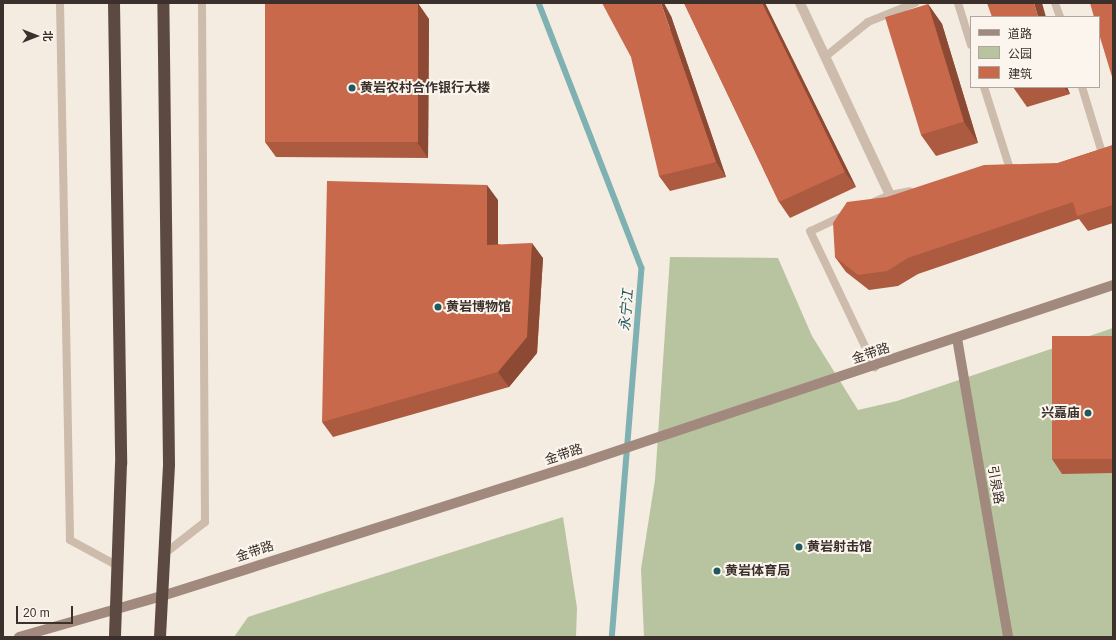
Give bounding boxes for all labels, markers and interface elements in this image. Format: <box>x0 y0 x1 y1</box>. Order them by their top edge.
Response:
north arrow <box>16 16 56 56</box>
legend <box>970 16 1100 88</box>
text: 道路 <box>1008 27 1032 41</box>
text: 北 <box>42 31 54 42</box>
text: 公园 <box>1008 47 1032 61</box>
text: 建筑 <box>1008 67 1032 81</box>
place label: 黄岩农村合作银行大楼 <box>360 80 490 96</box>
marker: 黄岩农村合作银行大楼 <box>347 83 357 93</box>
water label: 永宁江 <box>616 288 636 332</box>
place label: 黄岩博物馆 <box>446 299 511 315</box>
marker: 黄岩博物馆 <box>433 302 443 312</box>
street label: 金带路 <box>850 341 892 367</box>
place label: 兴嘉庙 <box>1041 405 1080 421</box>
marker: 兴嘉庙 <box>1083 408 1093 418</box>
street label: 金带路 <box>543 442 585 468</box>
street label: 引泉路 <box>984 464 1006 506</box>
street label: 金带路 <box>234 539 276 565</box>
place label: 黄岩射击馆 <box>807 539 872 555</box>
marker: 黄岩射击馆 <box>794 542 804 552</box>
place label: 黄岩体育局 <box>725 563 790 579</box>
marker: 黄岩体育局 <box>712 566 722 576</box>
scale bar <box>18 598 75 624</box>
text: 20 m <box>23 606 50 620</box>

